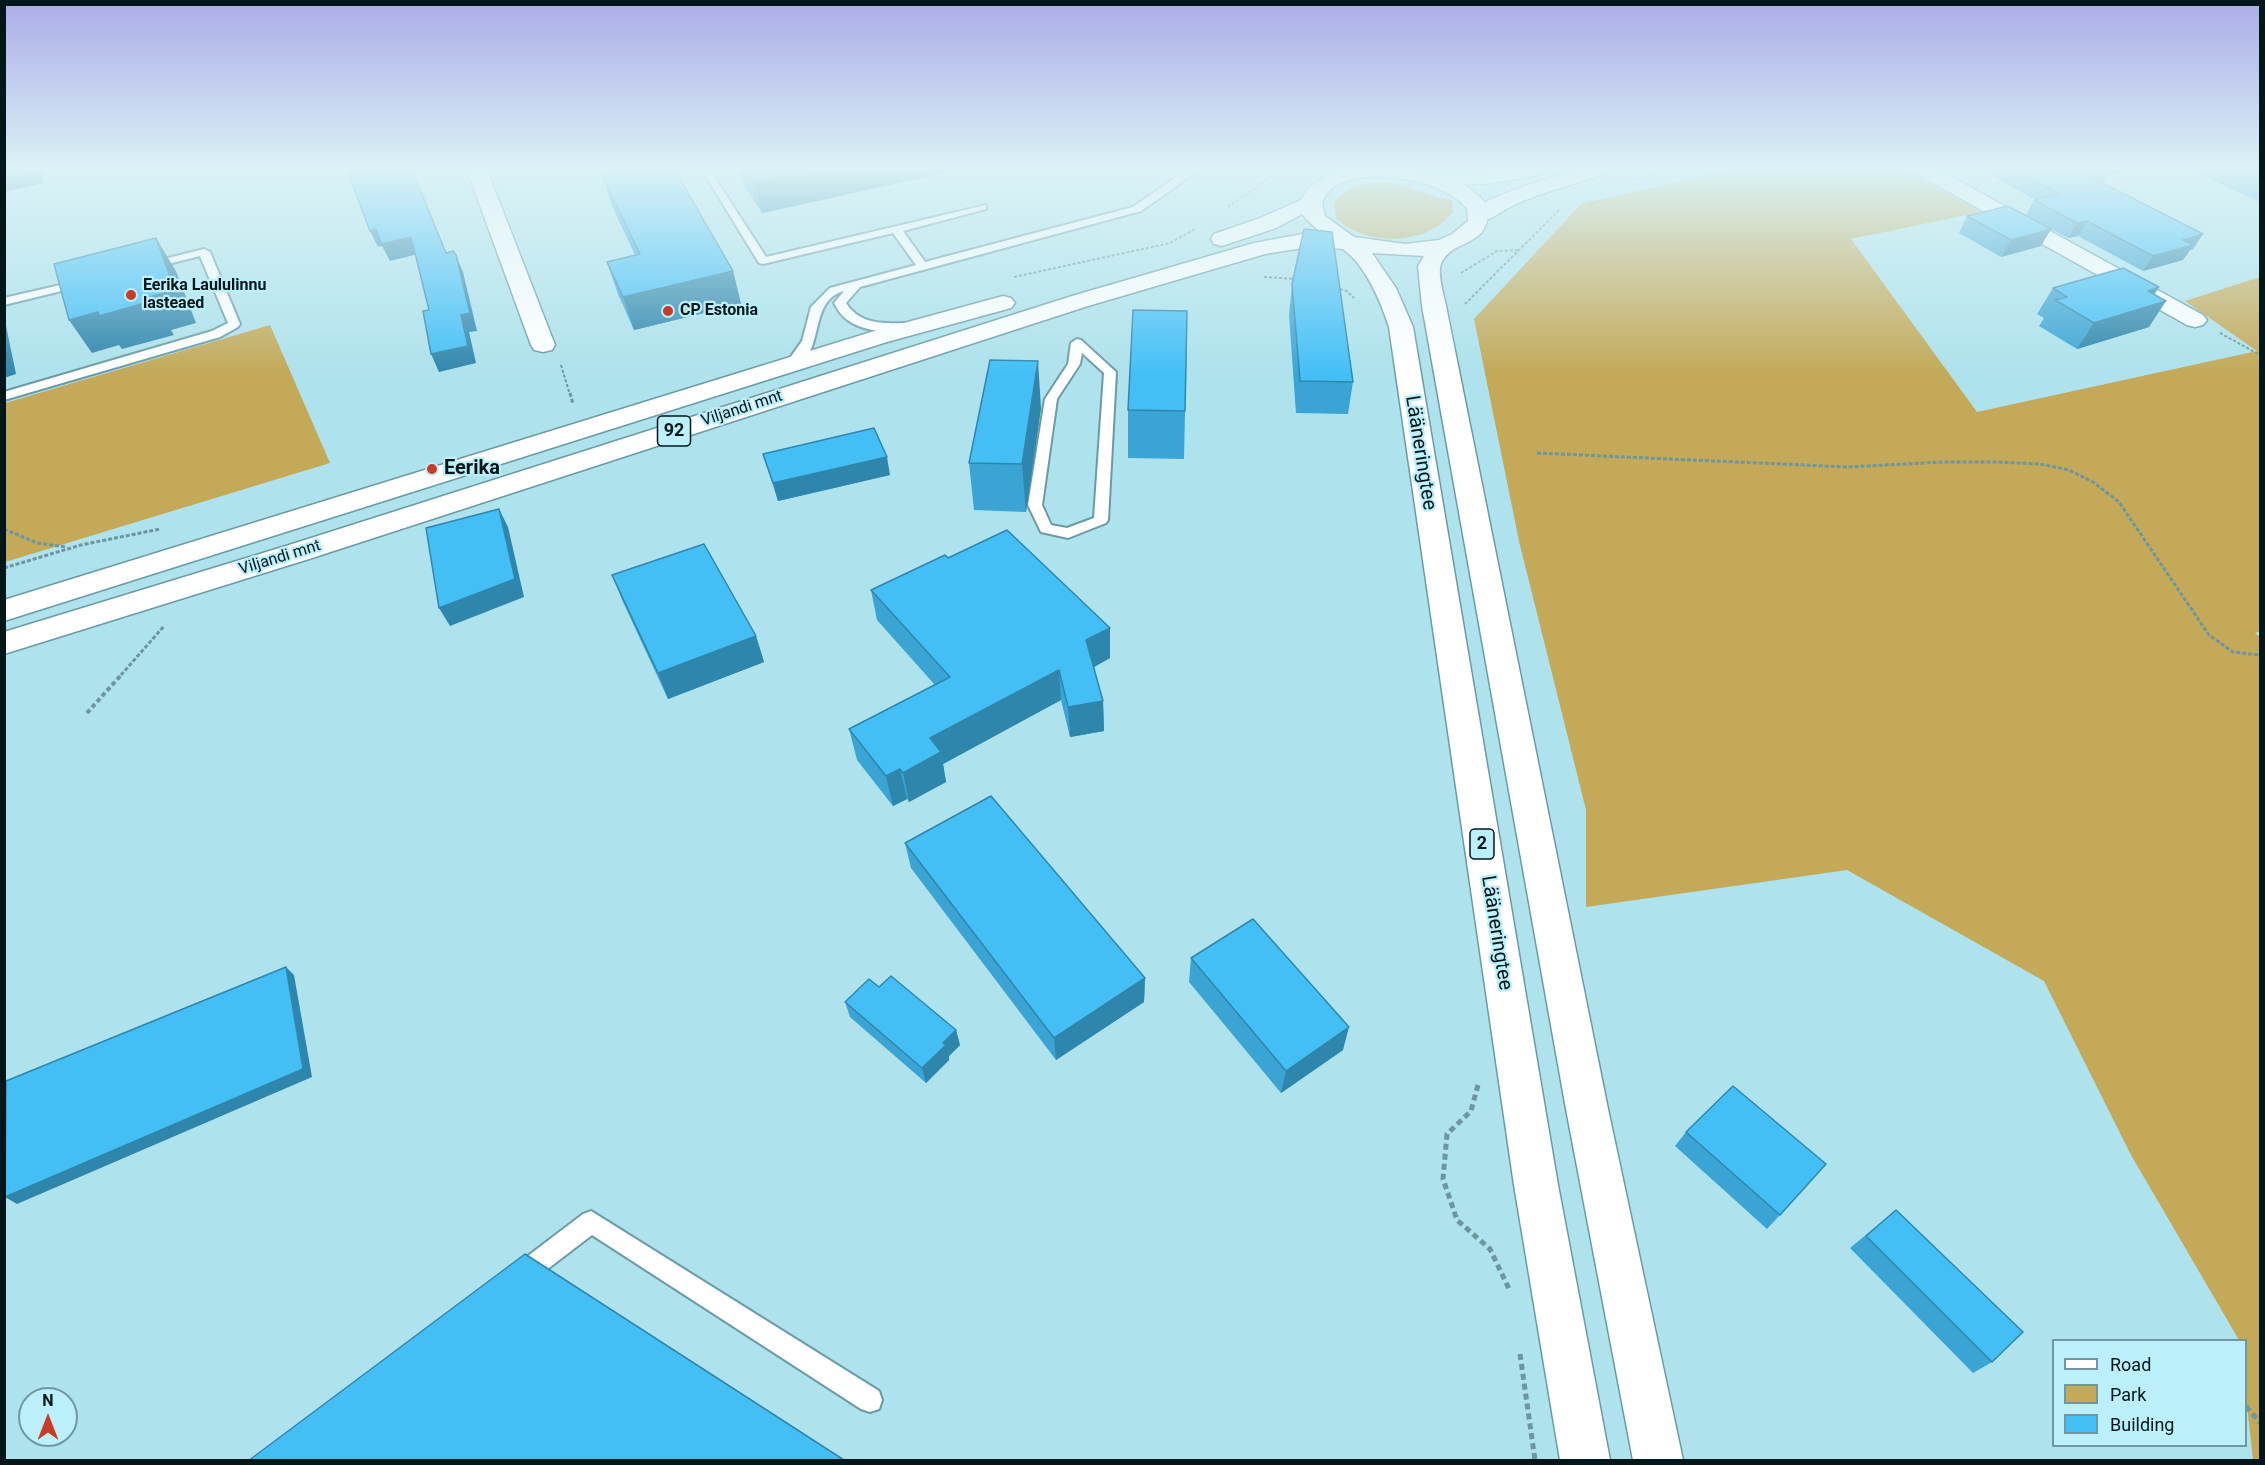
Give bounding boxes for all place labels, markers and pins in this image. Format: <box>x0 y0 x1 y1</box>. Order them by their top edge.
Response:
place label: Eerika Laululinnu lasteaed <box>143 276 266 314</box>
marker: Eerika Laululinnu lasteaed <box>124 288 138 302</box>
place label: CP Estonia <box>680 301 758 321</box>
marker: CP Estonia <box>661 304 675 318</box>
place label: Eerika <box>444 457 500 481</box>
marker: Eerika <box>425 462 439 476</box>

